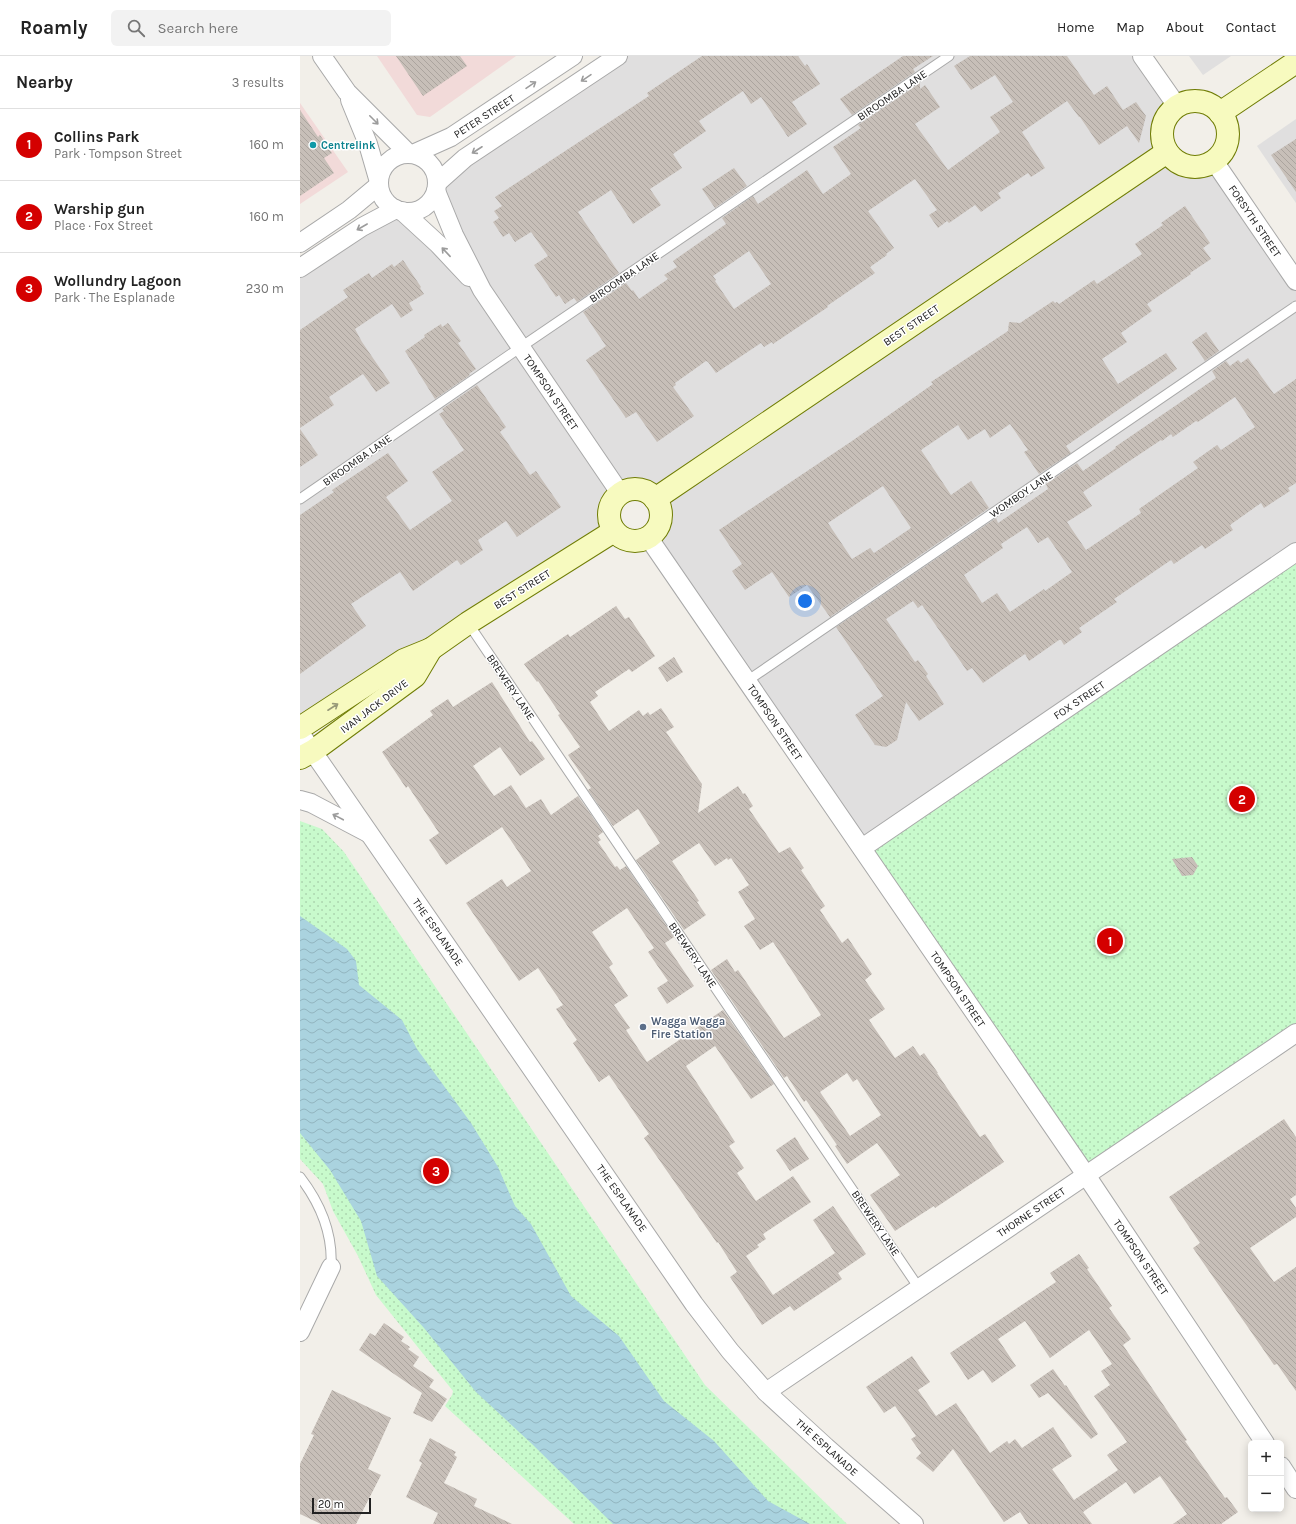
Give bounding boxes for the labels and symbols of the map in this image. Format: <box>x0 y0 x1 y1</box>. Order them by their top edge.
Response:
street label: BIROOMBA LANE <box>855 67 930 123</box>
one-way arrow <box>580 74 591 82</box>
one-way arrow <box>525 80 537 88</box>
street label: PETER STREET <box>451 92 518 141</box>
one-way arrow <box>369 115 379 125</box>
place label: Centrelink <box>321 139 376 152</box>
marker: Centrelink <box>308 140 318 150</box>
one-way arrow <box>472 146 483 154</box>
street label: FORSYTH STREET <box>1226 183 1284 260</box>
one-way arrow <box>356 224 368 232</box>
one-way arrow <box>441 247 451 257</box>
street label: BIROOMBA LANE <box>587 249 662 305</box>
street label: BEST STREET <box>881 302 942 349</box>
street label: TOMPSON STREET <box>520 352 581 433</box>
street label: BIROOMBA LANE <box>320 432 394 489</box>
street label: WOMBOY LANE <box>987 468 1056 520</box>
street label: BEST STREET <box>491 567 553 612</box>
your location <box>795 591 815 611</box>
street label: BREWERY LANE <box>484 652 537 723</box>
street label: IVAN JACK DRIVE <box>338 677 411 736</box>
street label: FOX STREET <box>1051 678 1108 722</box>
street label: TOMPSON STREET <box>744 682 805 763</box>
one-way arrow <box>327 703 338 711</box>
pin: 2 <box>1229 784 1255 814</box>
one-way arrow <box>332 812 344 820</box>
street label: THE ESPLANADE <box>410 896 466 969</box>
street label: BREWERY LANE <box>666 920 719 991</box>
pin: 1 <box>1097 926 1123 956</box>
street label: TOMPSON STREET <box>927 949 988 1030</box>
place label: Wagga Wagga Fire Station <box>651 1015 725 1041</box>
marker: Wagga Wagga Fire Station <box>638 1022 648 1032</box>
pin: 3 <box>423 1156 449 1186</box>
street label: THE ESPLANADE <box>594 1162 650 1235</box>
street label: THORNE STREET <box>995 1184 1068 1240</box>
street label: BREWERY LANE <box>849 1188 902 1259</box>
street label: TOMPSON STREET <box>1110 1217 1171 1298</box>
street label: THE ESPLANADE <box>793 1416 860 1479</box>
scale bar <box>312 1496 371 1515</box>

